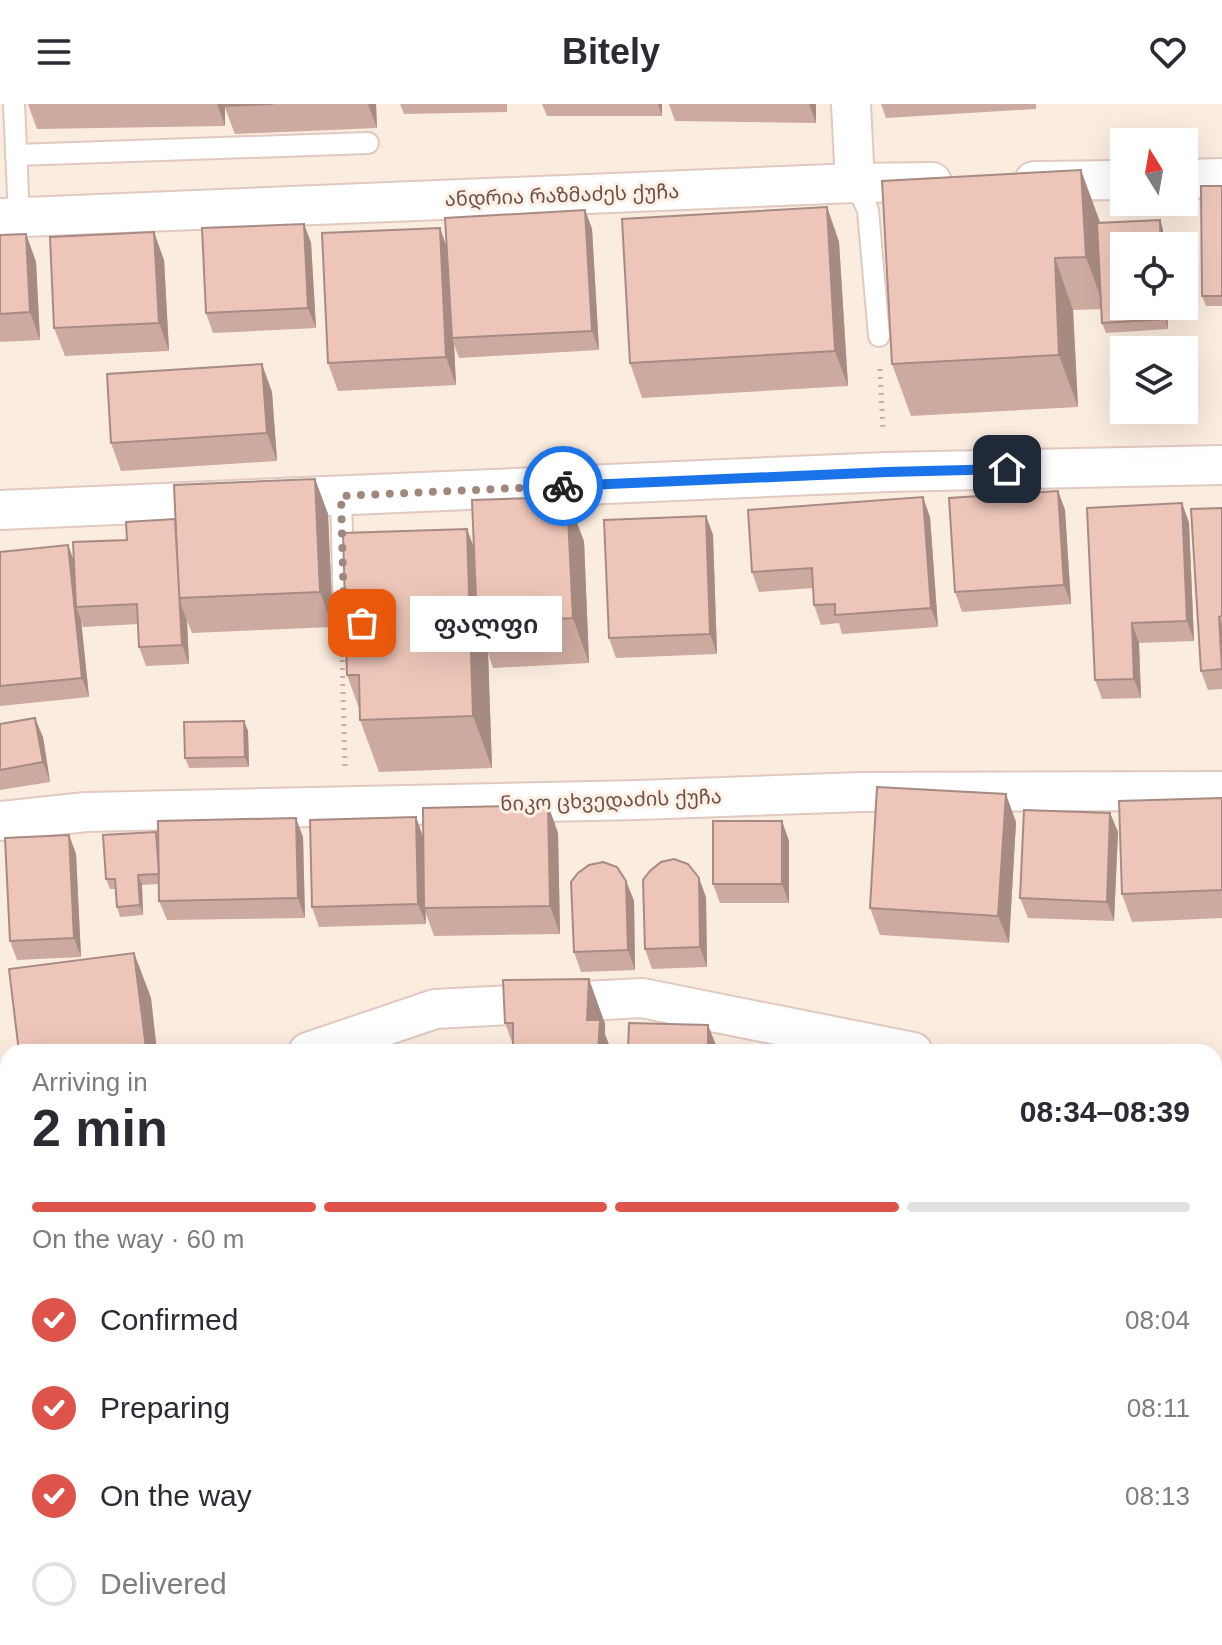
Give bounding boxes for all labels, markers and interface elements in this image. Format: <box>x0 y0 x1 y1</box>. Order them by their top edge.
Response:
icon: menu <box>32 30 76 74</box>
icon: heart <box>1146 30 1190 74</box>
text: Bitely <box>562 31 660 72</box>
north arrow <box>1110 128 1198 216</box>
map controls <box>1110 128 1198 424</box>
street label: ანდრია რაზმაძეს ქუჩა <box>444 180 680 212</box>
button: locate <box>1110 232 1198 320</box>
button: layers <box>1110 336 1198 424</box>
pin <box>973 435 1041 503</box>
courier <box>523 446 603 526</box>
icon: home <box>985 447 1029 491</box>
icon: bike <box>541 464 585 508</box>
pin <box>328 589 396 657</box>
callout: ფალფი <box>410 595 562 651</box>
icon: bag <box>340 601 384 645</box>
text: ფალფი <box>434 609 538 639</box>
street label: ნიკო ცხვედაძის ქუჩა <box>500 785 722 817</box>
text: Arriving in <box>32 1067 148 1097</box>
text: 08:34–08:39 <box>1020 1095 1190 1128</box>
text: 2 min <box>32 1099 168 1157</box>
text: On the way · 60 m <box>32 1224 244 1254</box>
icon: check <box>32 1298 76 1342</box>
text: Confirmed <box>100 1303 238 1336</box>
text: 08:04 <box>1125 1305 1190 1335</box>
icon: check <box>32 1386 76 1430</box>
text: Preparing <box>100 1391 230 1424</box>
text: 08:11 <box>1127 1393 1190 1423</box>
icon: check <box>32 1474 76 1518</box>
text: On the way <box>100 1479 252 1512</box>
text: 08:13 <box>1125 1481 1190 1511</box>
text: Delivered <box>100 1567 227 1600</box>

